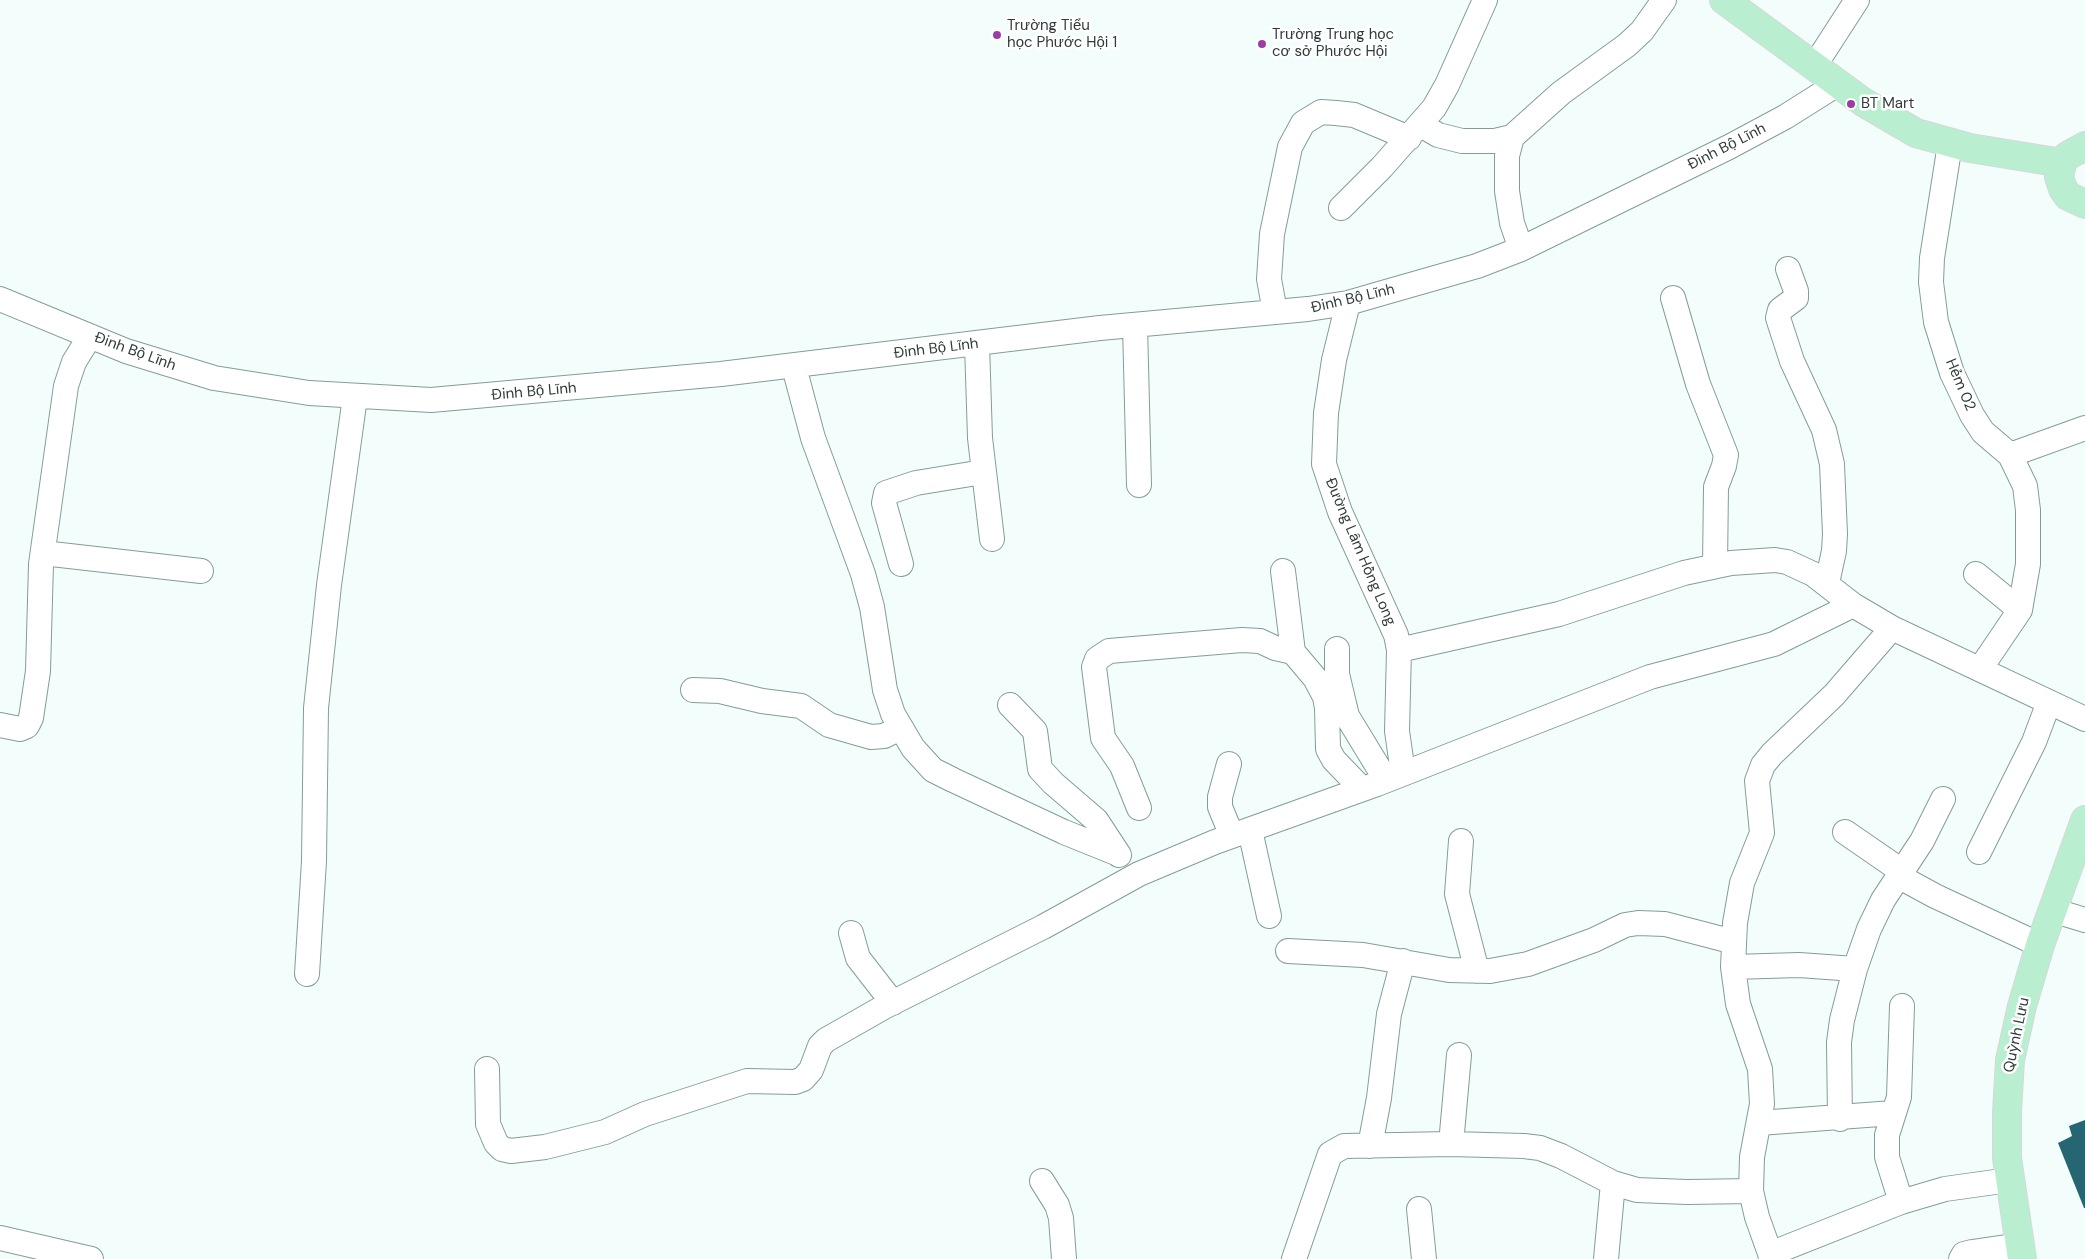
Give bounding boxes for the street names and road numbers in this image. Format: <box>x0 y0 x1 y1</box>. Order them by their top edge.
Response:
street label: Đinh Bộ Lĩnh <box>1685 120 1769 174</box>
street label: Đinh Bộ Lĩnh <box>1309 281 1397 317</box>
street label: Đinh Bộ Lĩnh <box>92 329 178 375</box>
street label: Đinh Bộ Lĩnh <box>893 335 979 363</box>
street label: Hẻm 02 <box>1941 356 1979 414</box>
street label: Đinh Bộ Lĩnh <box>491 379 577 405</box>
street label: Đường Lâm Hồng Long <box>1321 476 1399 628</box>
street label: Quỳnh Lưu <box>2000 996 2034 1074</box>

